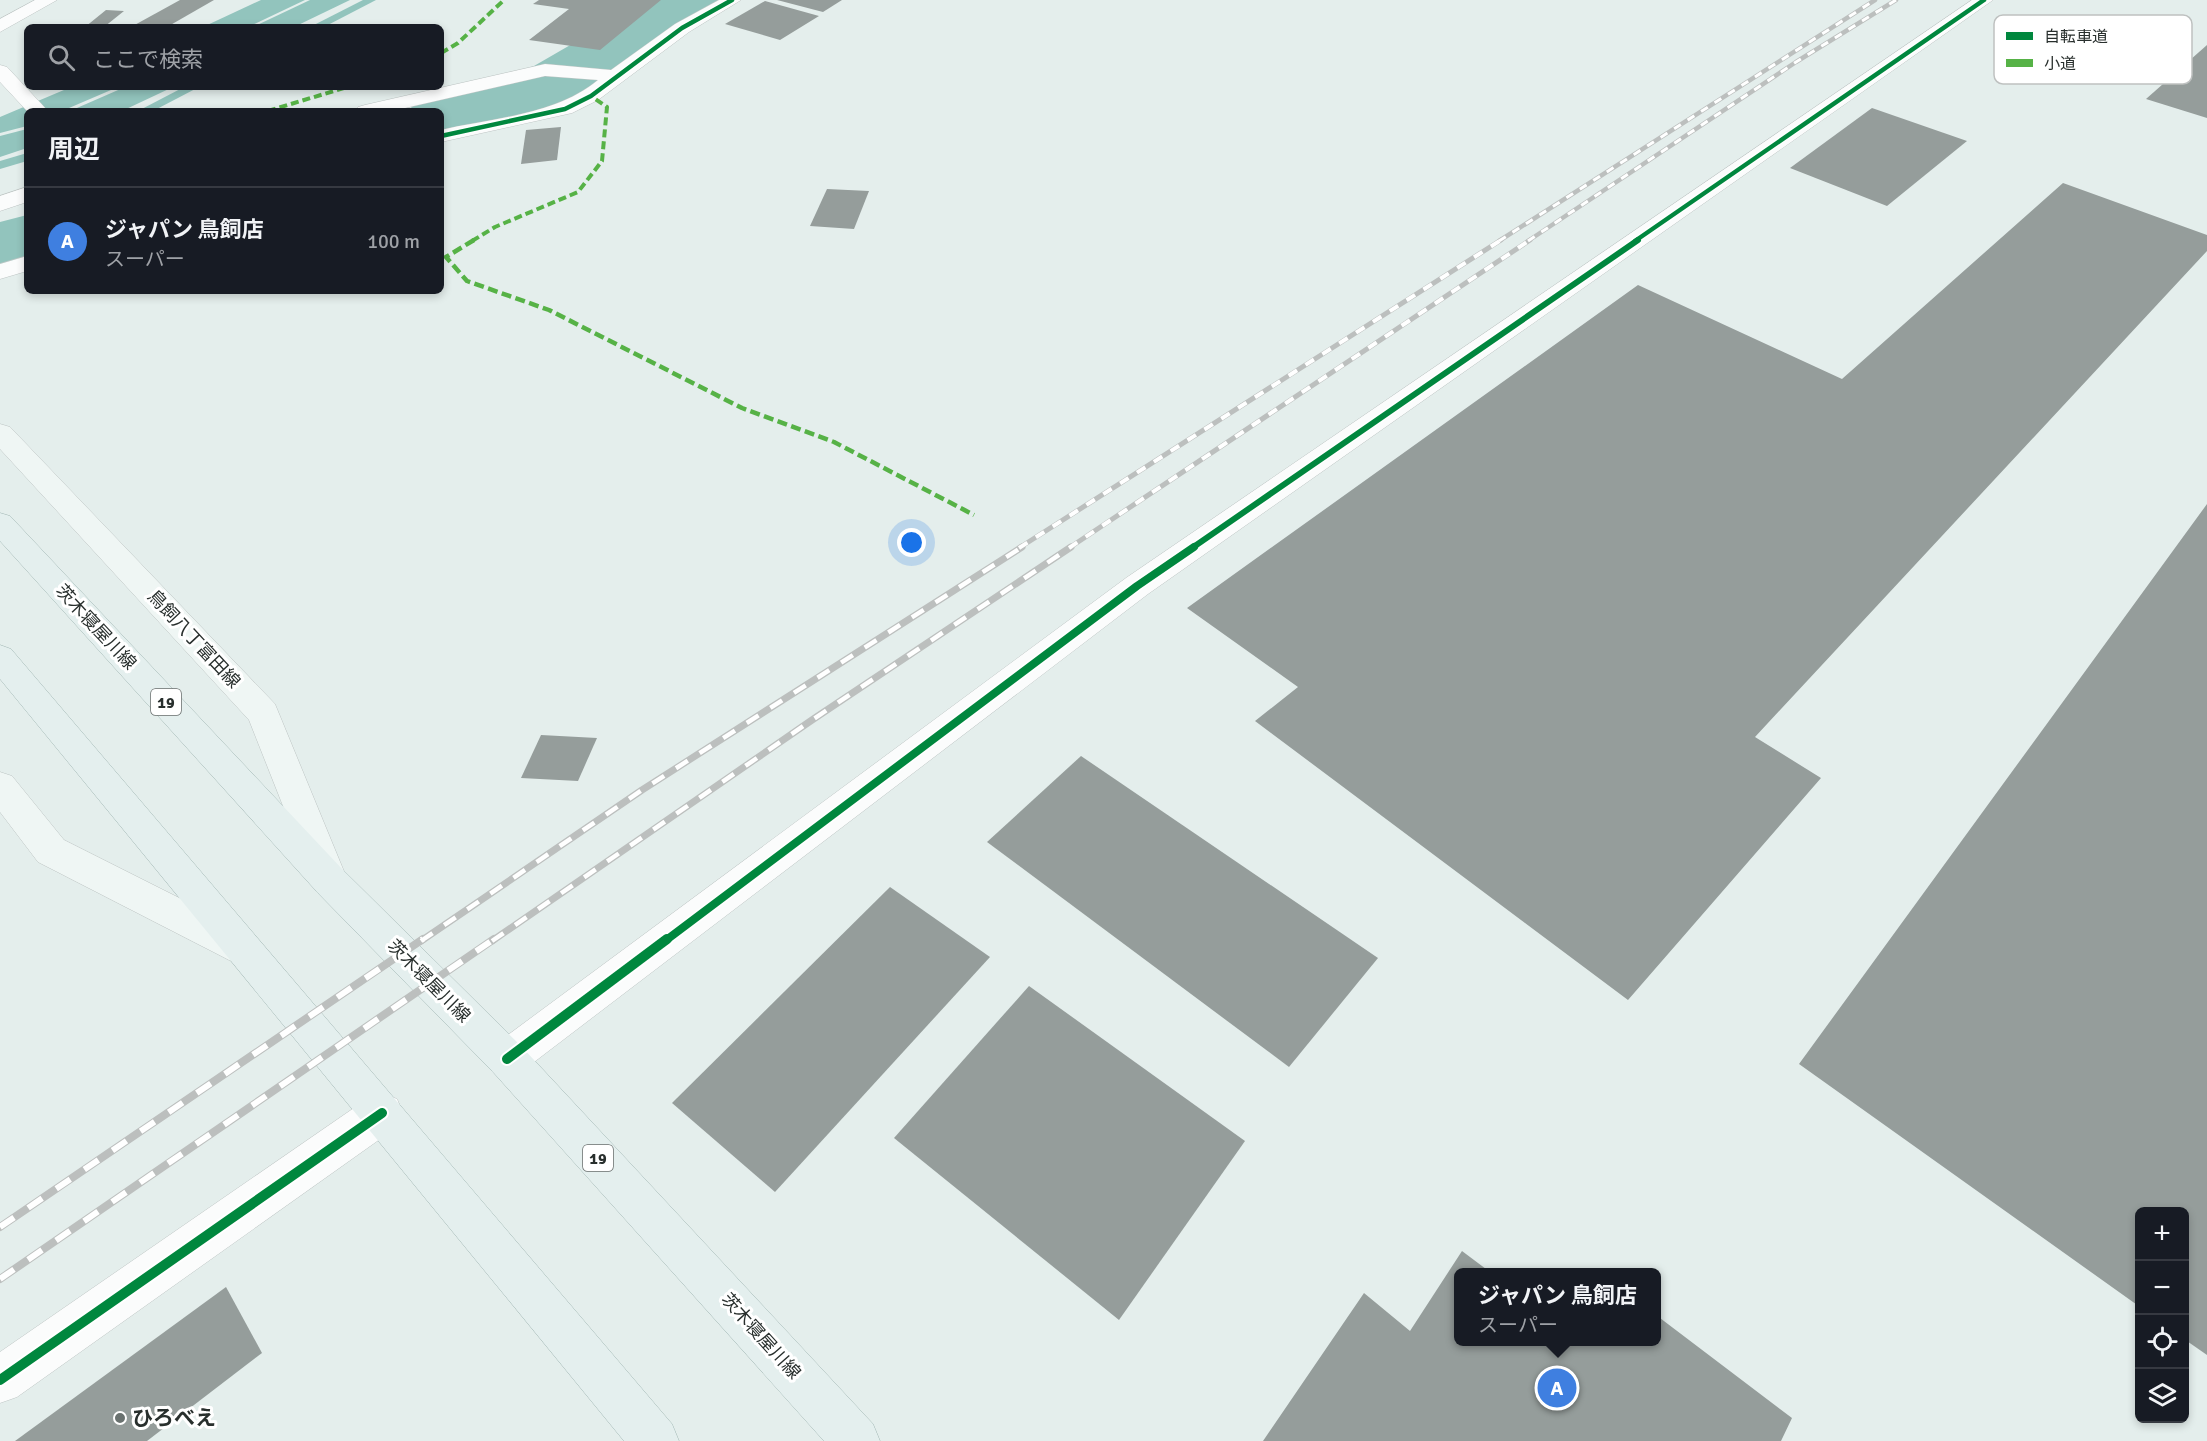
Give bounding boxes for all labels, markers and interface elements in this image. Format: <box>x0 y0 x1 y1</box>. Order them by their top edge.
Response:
legend <box>1994 15 2192 84</box>
search box <box>24 24 444 90</box>
text: 自転車道 <box>2044 27 2108 47</box>
icon: search <box>45 41 78 74</box>
text: ここで検索 <box>93 46 203 73</box>
text: 小道 <box>2044 54 2076 74</box>
text: 周辺 <box>48 134 100 166</box>
text: ジャパン 鳥飼店 <box>105 216 264 243</box>
text: A <box>61 229 74 254</box>
text: 100 m <box>367 229 420 254</box>
text: スーパー <box>105 247 185 272</box>
your location <box>897 528 926 557</box>
street label: 茨木寝屋川線 <box>51 580 141 674</box>
street label: 鳥飼八丁富田線 <box>143 585 245 693</box>
road number: 19 <box>151 689 181 715</box>
street label: 茨木寝屋川線 <box>383 935 475 1027</box>
road number: 19 <box>583 1145 613 1171</box>
map controls <box>2135 1207 2189 1423</box>
button: + <box>2135 1207 2189 1261</box>
button: − <box>2135 1261 2189 1315</box>
popup <box>1454 1268 1661 1346</box>
text: ジャパン 鳥飼店 <box>1478 1282 1637 1309</box>
street label: 茨木寝屋川線 <box>717 1289 805 1383</box>
text: スーパー <box>1478 1313 1558 1338</box>
button: locate <box>2135 1315 2189 1369</box>
pin: A <box>1538 1366 1576 1410</box>
button: layers <box>2135 1369 2189 1423</box>
place label: ひろべえ <box>132 1405 216 1431</box>
marker: ひろべえ <box>113 1411 127 1425</box>

